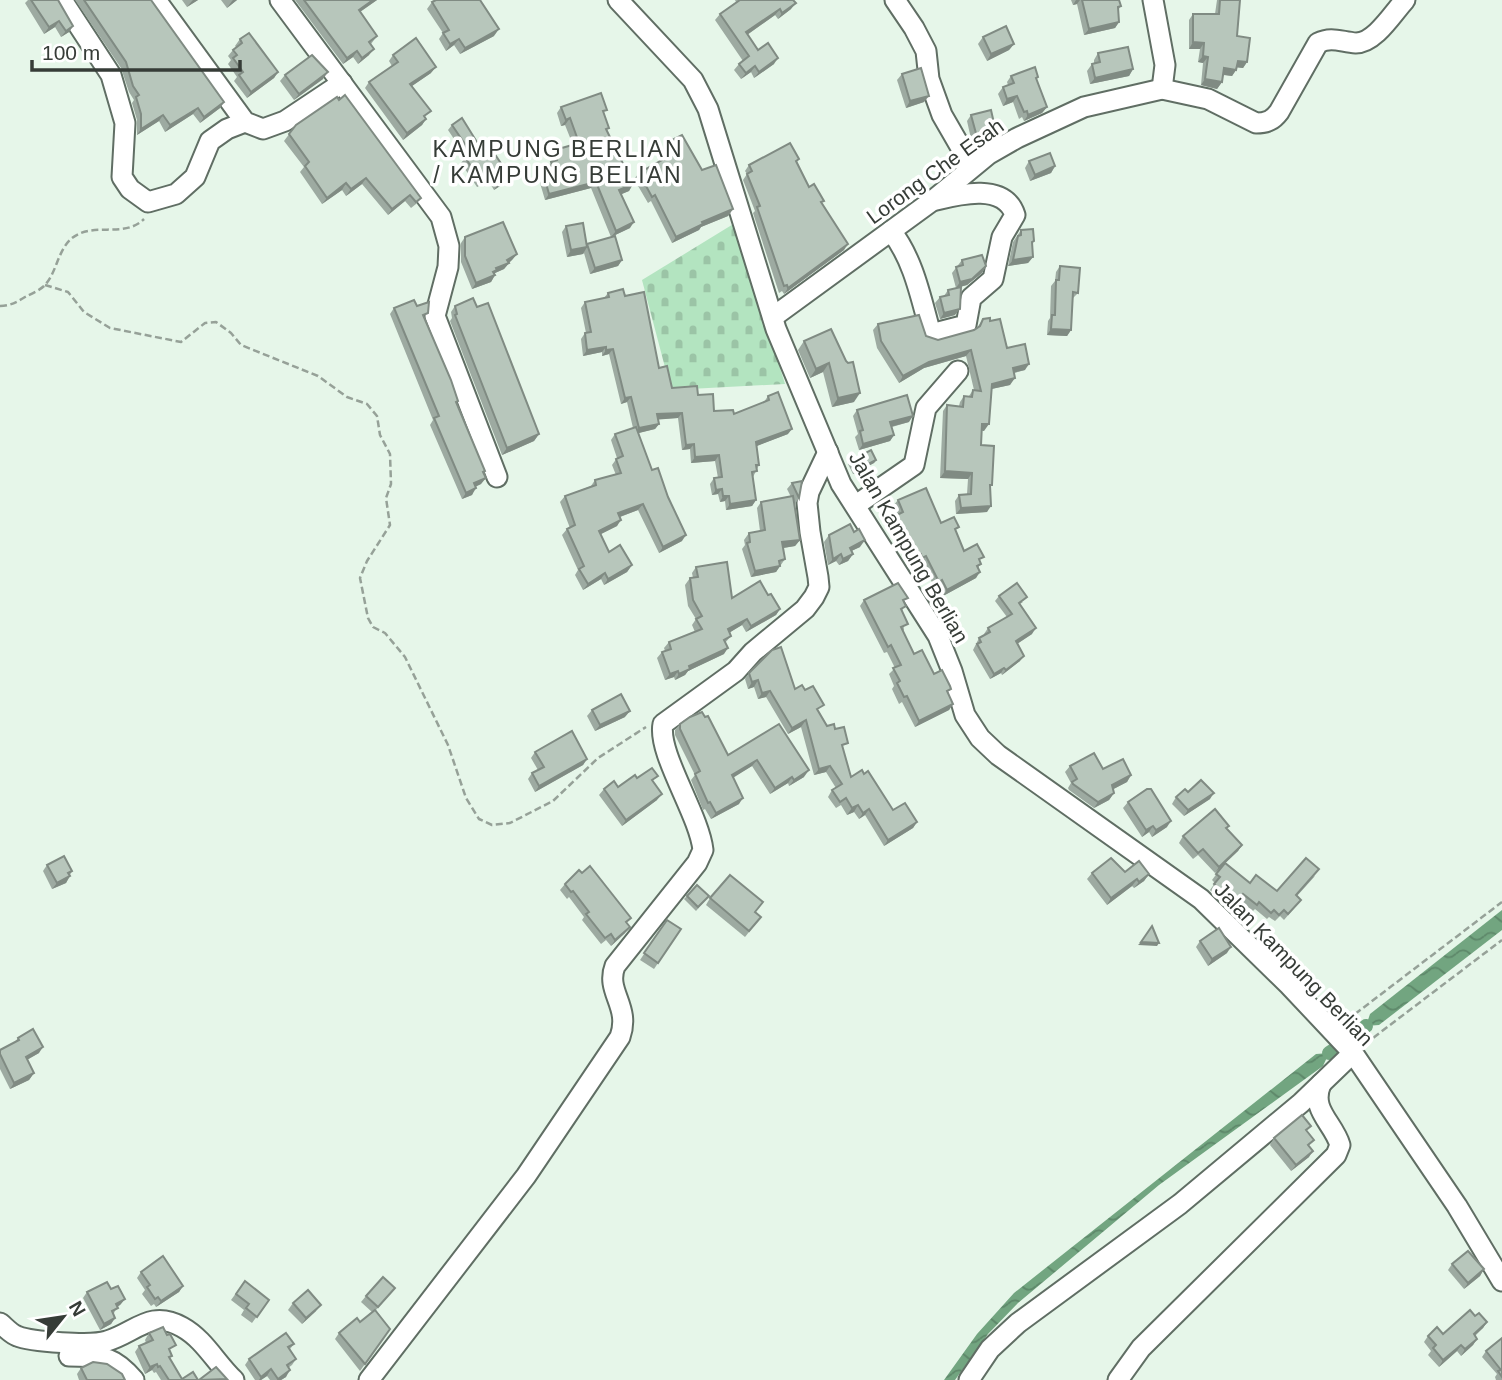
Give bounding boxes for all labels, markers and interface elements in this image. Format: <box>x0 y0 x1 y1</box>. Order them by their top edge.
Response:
scale bar <box>32 28 240 72</box>
text: 100 m <box>42 41 100 64</box>
street label: Lorong Che Esah <box>862 114 1008 228</box>
district label: KAMPUNG BERLIAN / KAMPUNG BELIAN <box>432 136 684 188</box>
street label: Jalan Kampung Berlian <box>845 447 973 647</box>
street label: Jalan Kampung Berlian <box>1210 878 1378 1050</box>
north arrow <box>28 1282 98 1352</box>
text: N <box>65 1298 90 1320</box>

